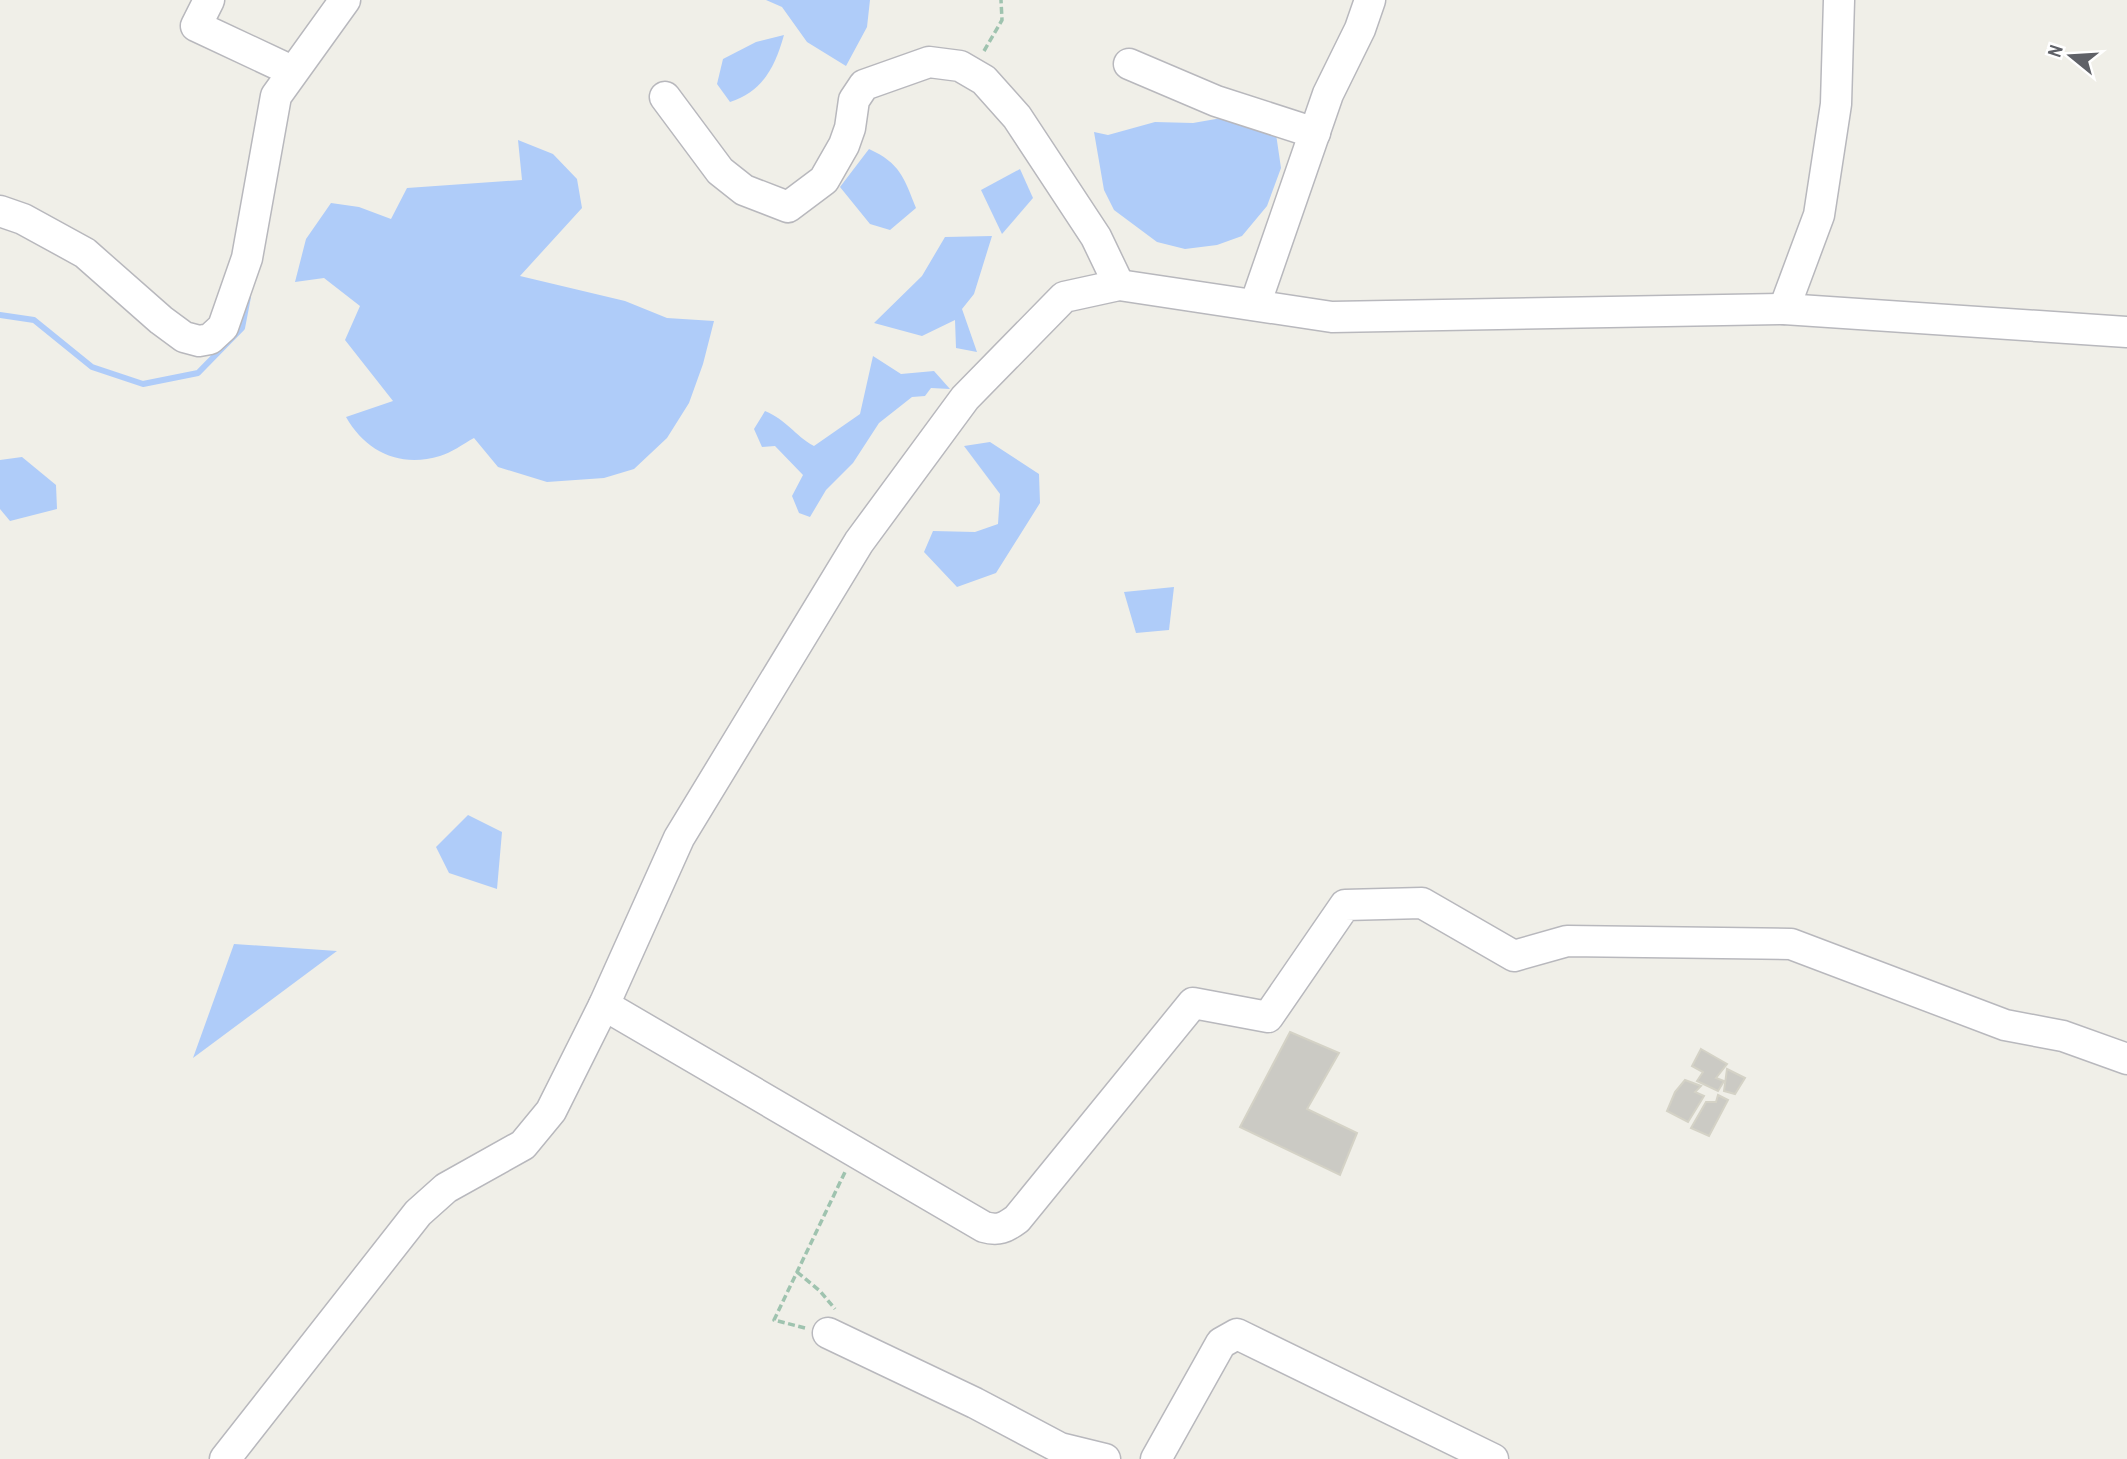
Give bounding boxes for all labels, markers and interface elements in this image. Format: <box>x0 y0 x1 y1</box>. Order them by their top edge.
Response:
north arrow <box>2036 21 2106 91</box>
text: N <box>2041 41 2069 60</box>

